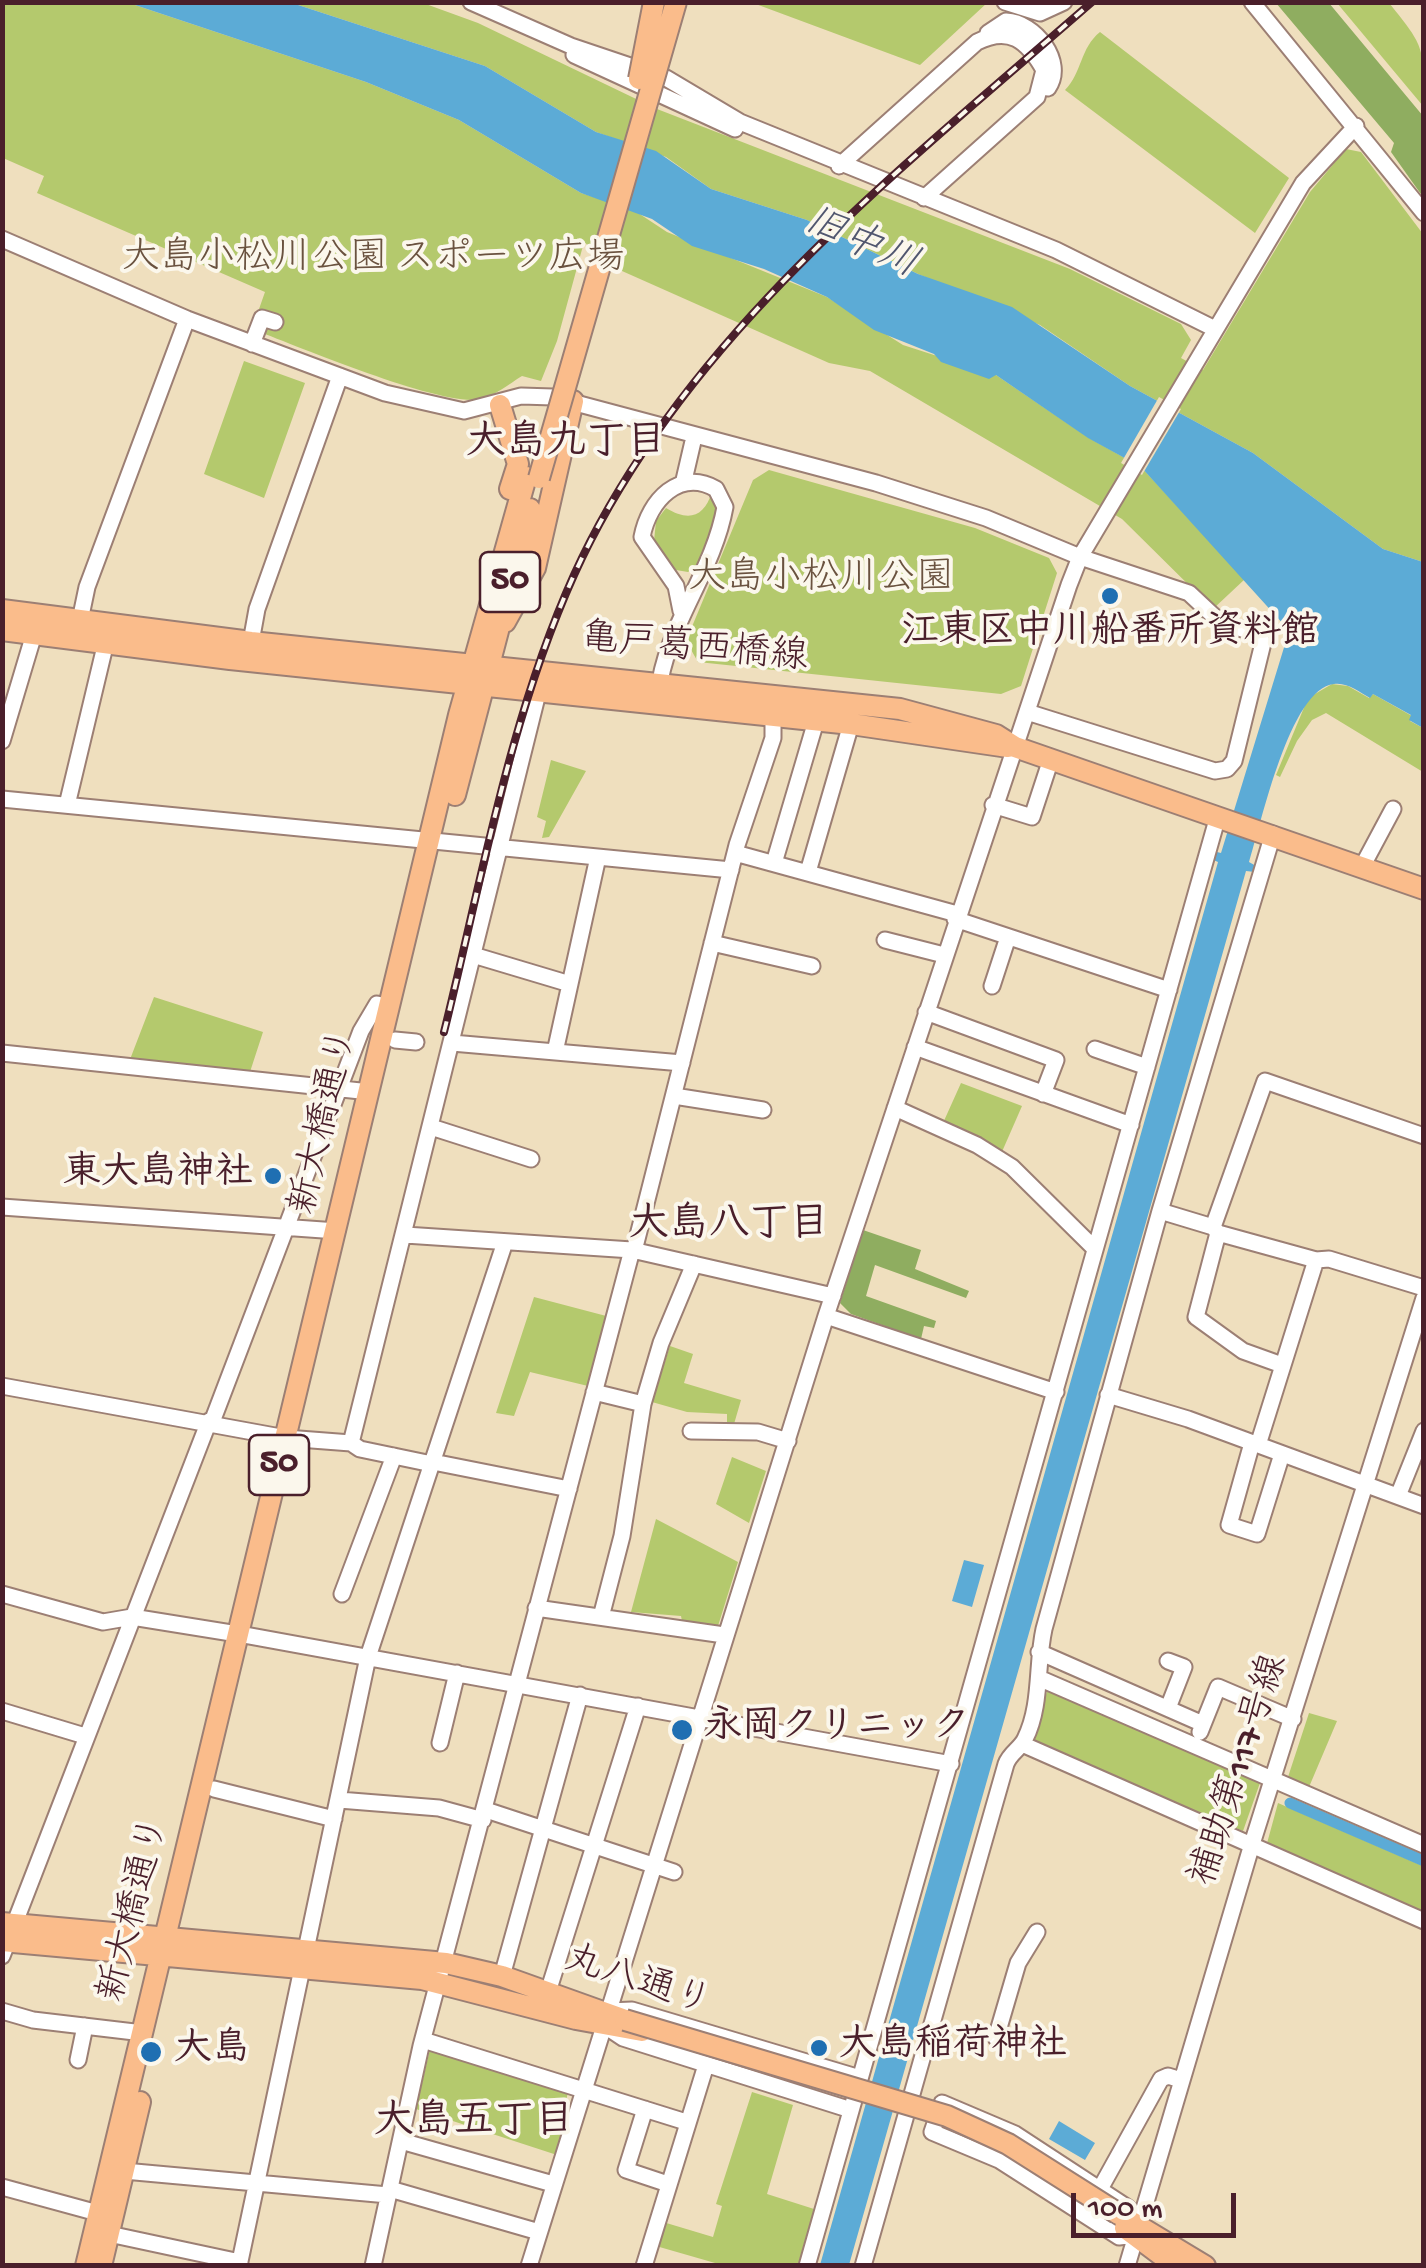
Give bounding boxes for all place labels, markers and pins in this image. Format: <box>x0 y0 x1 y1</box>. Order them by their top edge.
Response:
marker: 江東区中川船番所資料館 <box>1099 585 1121 607</box>
place label: 江東区中川船番所資料館 <box>901 612 1319 658</box>
place label: 東大島神社 <box>63 1153 253 1199</box>
marker: 東大島神社 <box>262 1165 284 1187</box>
place label: 永岡クリニック <box>704 1707 970 1753</box>
marker: 永岡クリニック <box>669 1717 695 1743</box>
place label: 大島稲荷神社 <box>839 2025 1067 2071</box>
place label: 大島 <box>174 2029 250 2075</box>
marker: 大島稲荷神社 <box>808 2037 830 2059</box>
marker: 大島 <box>138 2039 164 2065</box>

